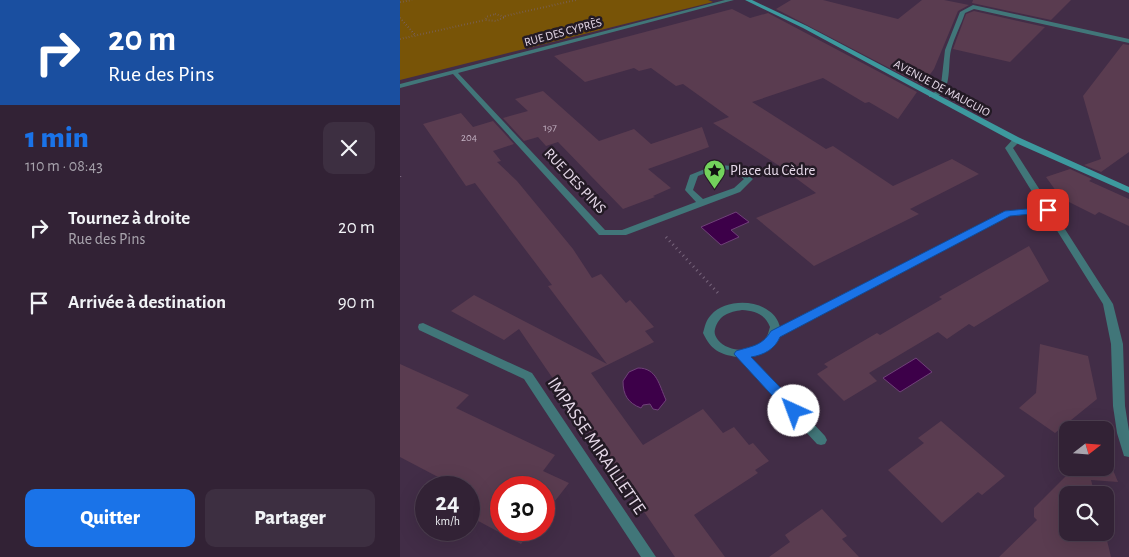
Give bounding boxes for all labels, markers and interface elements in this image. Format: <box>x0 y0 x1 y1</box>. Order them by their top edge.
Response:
street label: RUE DES CYPRÈS <box>523 15 603 48</box>
icon: right <box>25 20 90 85</box>
text: 20 m <box>108 22 176 57</box>
street label: AVENUE DE MAUGUIO <box>892 58 993 119</box>
text: Rue des Pins <box>108 63 214 85</box>
button: close <box>323 122 375 174</box>
house number: 197 <box>543 122 557 133</box>
text: 1 min <box>25 123 89 153</box>
house number: 204 <box>461 132 477 143</box>
street label: RUE DES PINS <box>541 146 609 216</box>
text: 110 m · 08:43 <box>25 158 103 174</box>
place icon: Place du Cèdre <box>702 158 726 189</box>
place label: Place du Cèdre <box>730 163 815 178</box>
pin <box>1027 189 1069 231</box>
icon: arrive <box>1034 196 1062 224</box>
text: Tournez à droite <box>68 209 190 228</box>
icon: right <box>25 214 53 242</box>
text: 20 m <box>338 218 375 237</box>
text: Rue des Pins <box>68 231 145 247</box>
icon: arrive <box>25 289 53 317</box>
text: Arrivée à destination <box>68 293 226 312</box>
text: 90 m <box>338 293 375 312</box>
street label: IMPASSE MIRAILLETTE <box>544 374 649 518</box>
position arrow <box>767 384 819 436</box>
north arrow <box>1059 421 1114 476</box>
map controls <box>1059 421 1114 541</box>
speed limit sign: 30 <box>490 476 555 541</box>
button: search <box>1059 486 1114 541</box>
button: Quitter <box>25 489 195 547</box>
button: Partager <box>205 489 375 547</box>
text: 24 <box>435 490 460 515</box>
text: km/h <box>435 515 460 527</box>

